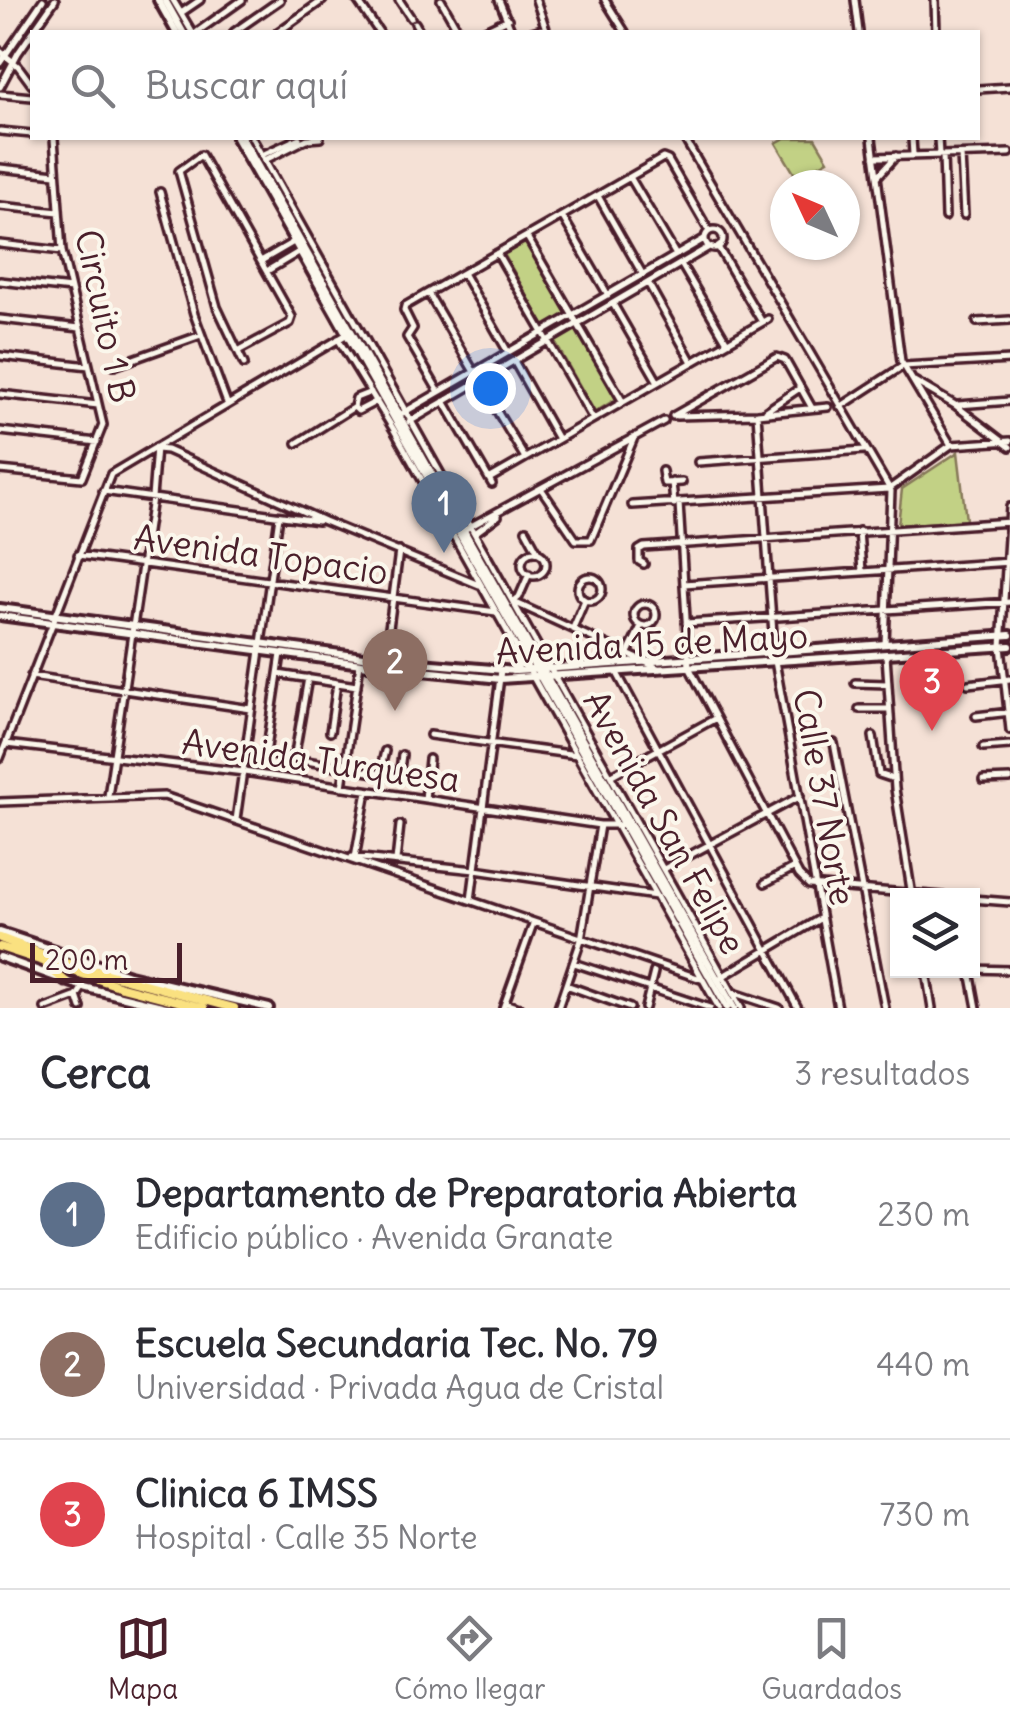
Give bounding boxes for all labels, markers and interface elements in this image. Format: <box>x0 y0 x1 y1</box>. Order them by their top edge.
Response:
search box <box>30 30 980 140</box>
icon: search <box>65 58 120 113</box>
text: Buscar aquí <box>145 62 348 109</box>
north arrow <box>770 170 860 260</box>
street label: Circuito 1 B <box>66 225 146 407</box>
your location <box>465 363 516 414</box>
pin: 1 <box>412 470 476 553</box>
street label: Avenida Topacio <box>131 514 391 594</box>
street label: Avenida 15 de Mayo <box>495 613 809 673</box>
pin: 2 <box>362 628 428 711</box>
pin: 3 <box>900 648 964 731</box>
street label: Avenida San Felipe <box>574 683 756 961</box>
street label: Calle 37 Norte <box>784 685 866 909</box>
street label: Avenida Turquesa <box>179 719 463 801</box>
map controls <box>890 888 980 978</box>
button: layers <box>890 888 980 978</box>
scale bar <box>30 938 182 983</box>
text: 200 m <box>45 942 128 978</box>
text: Cerca <box>40 1047 151 1099</box>
text: 3 resultados <box>794 1053 970 1094</box>
text: Departamento de Preparatoria Abierta <box>135 1170 797 1217</box>
text: 1 <box>66 1194 79 1235</box>
text: 230 m <box>878 1194 970 1235</box>
text: Edificio público · Avenida Granate <box>135 1217 613 1258</box>
text: Escuela Secundaria Tec. No. 79 <box>135 1320 658 1367</box>
text: 2 <box>64 1344 81 1385</box>
text: 440 m <box>876 1344 970 1385</box>
text: Universidad · Privada Agua de Cristal <box>135 1367 664 1408</box>
text: Clinica 6 IMSS <box>135 1470 378 1517</box>
text: 3 <box>63 1494 82 1535</box>
text: 730 m <box>879 1494 970 1535</box>
text: Hospital · Calle 35 Norte <box>135 1517 478 1558</box>
tab: Mapa <box>108 1611 178 1707</box>
tab: Cómo llegar <box>394 1611 546 1707</box>
tab: Guardados <box>761 1611 902 1707</box>

